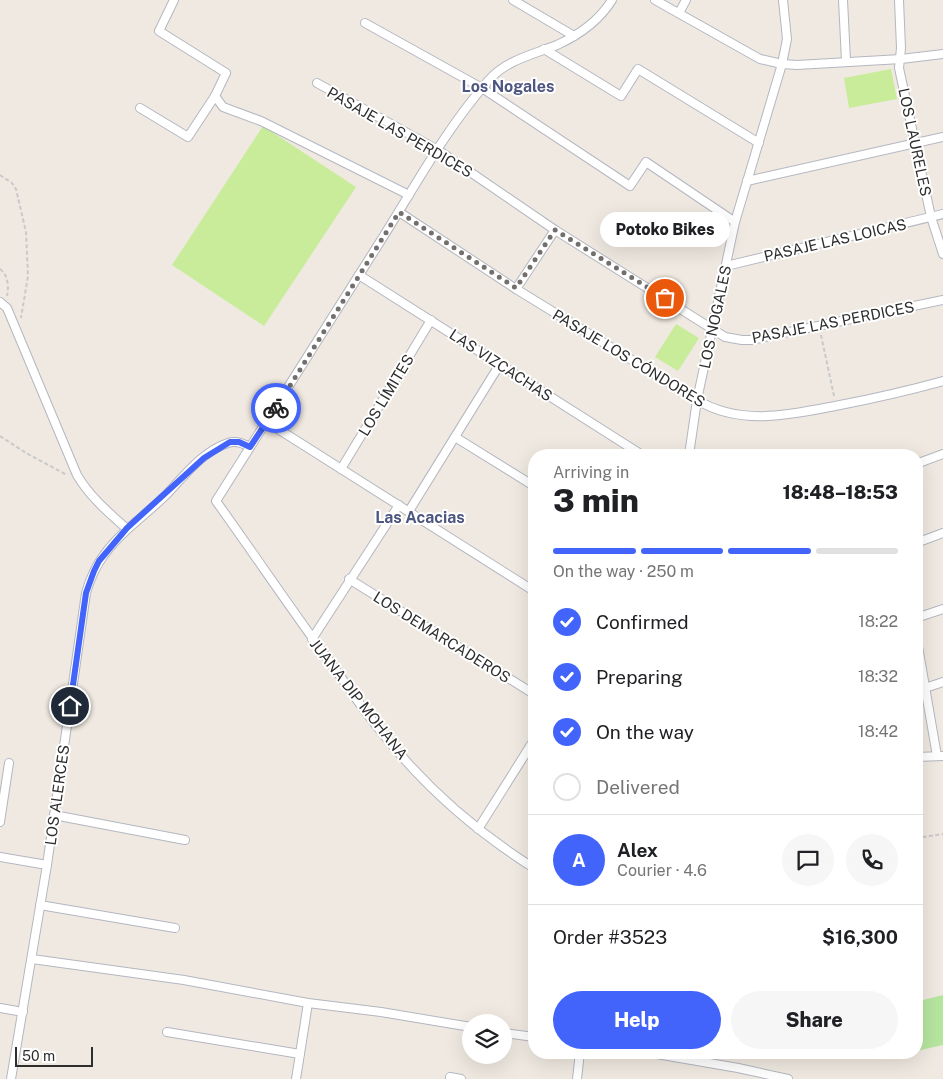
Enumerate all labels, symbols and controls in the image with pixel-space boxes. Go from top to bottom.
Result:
district label: Los Nogales [462,77,554,96]
street label: PASAJE LAS PERDICES [324,83,476,181]
street label: LOS LAURELES [895,86,935,198]
callout: Potoko Bikes [600,213,730,248]
street label: PASAJE LAS LOICAS [762,215,908,265]
text: Potoko Bikes [615,220,715,239]
street label: LOS NOGALES [696,264,734,370]
pin [644,277,686,319]
icon: bag [651,284,679,312]
street label: PASAJE LAS PERDICES [750,298,916,346]
street label: PASAJE LOS CÓNDORES [550,305,709,410]
street label: LAS VIZCACHAS [446,325,556,405]
street label: LOS LÍMITES [355,351,417,439]
courier [251,383,301,433]
icon: bike [262,394,290,422]
text: Arriving in [553,463,629,482]
text: 18:48–18:53 [782,481,898,503]
text: 3 min [553,482,639,519]
district label: Las Acacias [375,508,465,527]
text: On the way · 250 m [553,562,694,581]
street label: LOS DEMARCADEROS [370,588,514,686]
icon: check [553,608,581,636]
text: Confirmed [596,611,689,633]
text: 18:22 [858,612,898,631]
street label: JUANA DIP MOHANA [307,635,412,763]
icon: check [553,663,581,691]
text: Preparing [596,666,683,688]
text: 18:32 [858,667,898,686]
pin [49,685,91,727]
icon: home [56,692,84,720]
icon: check [553,718,581,746]
text: On the way [596,721,694,743]
text: 18:42 [858,722,898,741]
street label: LOS ALERCES [42,744,72,846]
text: Delivered [596,776,680,798]
button: chat [782,834,834,886]
button: phone [846,834,898,886]
text: Alex [617,839,658,861]
text: A [572,849,586,871]
text: Courier · 4.6 [617,861,707,880]
text: Order #3523 [553,926,667,948]
text: $16,300 [822,926,898,948]
button: Help [553,991,721,1049]
button: Share [731,991,898,1049]
map controls [462,1014,512,1064]
button: layers [462,1014,512,1064]
scale bar [15,1044,92,1067]
text: 50 m [22,1048,55,1064]

